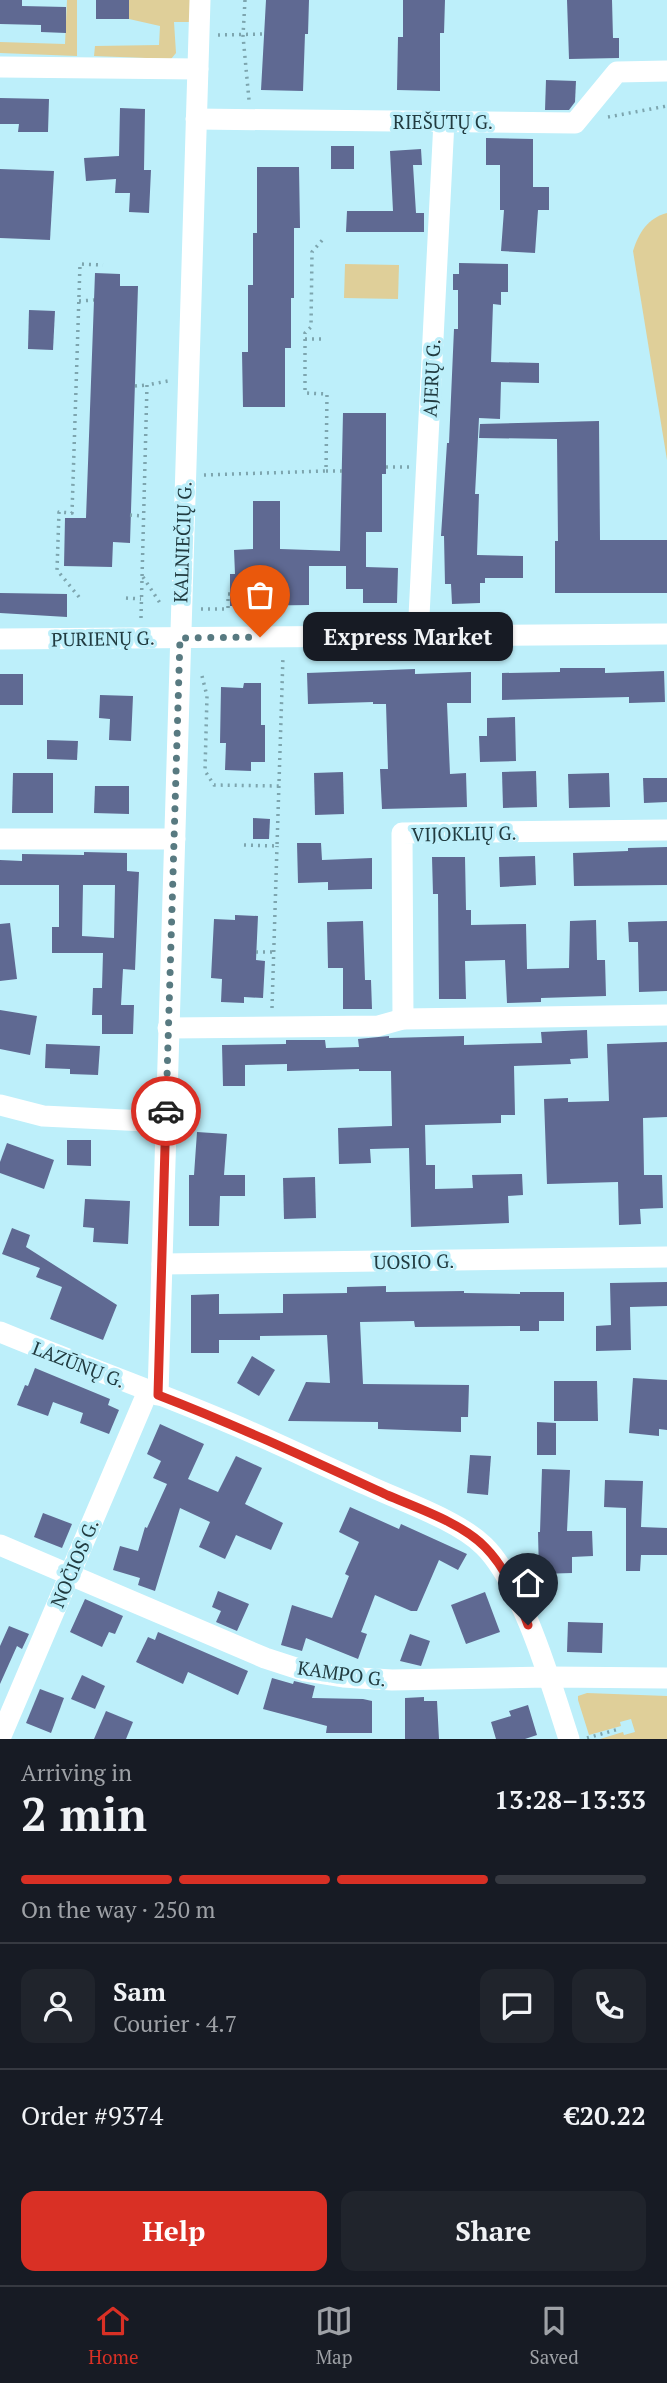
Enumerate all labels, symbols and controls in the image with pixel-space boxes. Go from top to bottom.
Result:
street label: RIEŠUTŲ G. [393,109,493,135]
street label: AJERŲ G. [416,338,447,418]
street label: KALNIEČIŲ G. [167,481,198,603]
pin [230,565,290,637]
icon: bag [241,576,279,614]
callout: Express Market [302,612,512,662]
text: Express Market [324,621,492,652]
street label: PURIENŲ G. [51,625,155,652]
street label: VIJOKLIŲ G. [411,820,517,847]
courier [131,1076,201,1146]
icon: car [147,1092,185,1130]
street label: UOSIO G. [373,1248,455,1274]
street label: LAZŪNŲ G. [29,1335,129,1394]
street label: NOČIOS G. [44,1515,104,1611]
pin [498,1553,558,1625]
icon: home [509,1564,547,1602]
street label: KAMPO G. [296,1654,388,1692]
text: Arriving in [21,1757,132,1788]
text: 13:28–13:33 [494,1782,646,1816]
text: 2 min [21,1783,147,1844]
text: On the way · 250 m [21,1894,215,1925]
button: person [21,1969,95,2043]
button: chat [480,1969,554,2043]
button: phone [572,1969,646,2043]
text: Sam [113,1974,166,2008]
text: Courier · 4.7 [113,2008,237,2039]
text: Order #9374 [21,2098,163,2132]
text: €20.22 [565,2098,646,2132]
button: Help [21,2191,327,2271]
button: Share [341,2191,646,2271]
tab: Home [88,2302,139,2369]
tab: Map [315,2302,353,2369]
tab: Saved [530,2302,579,2369]

